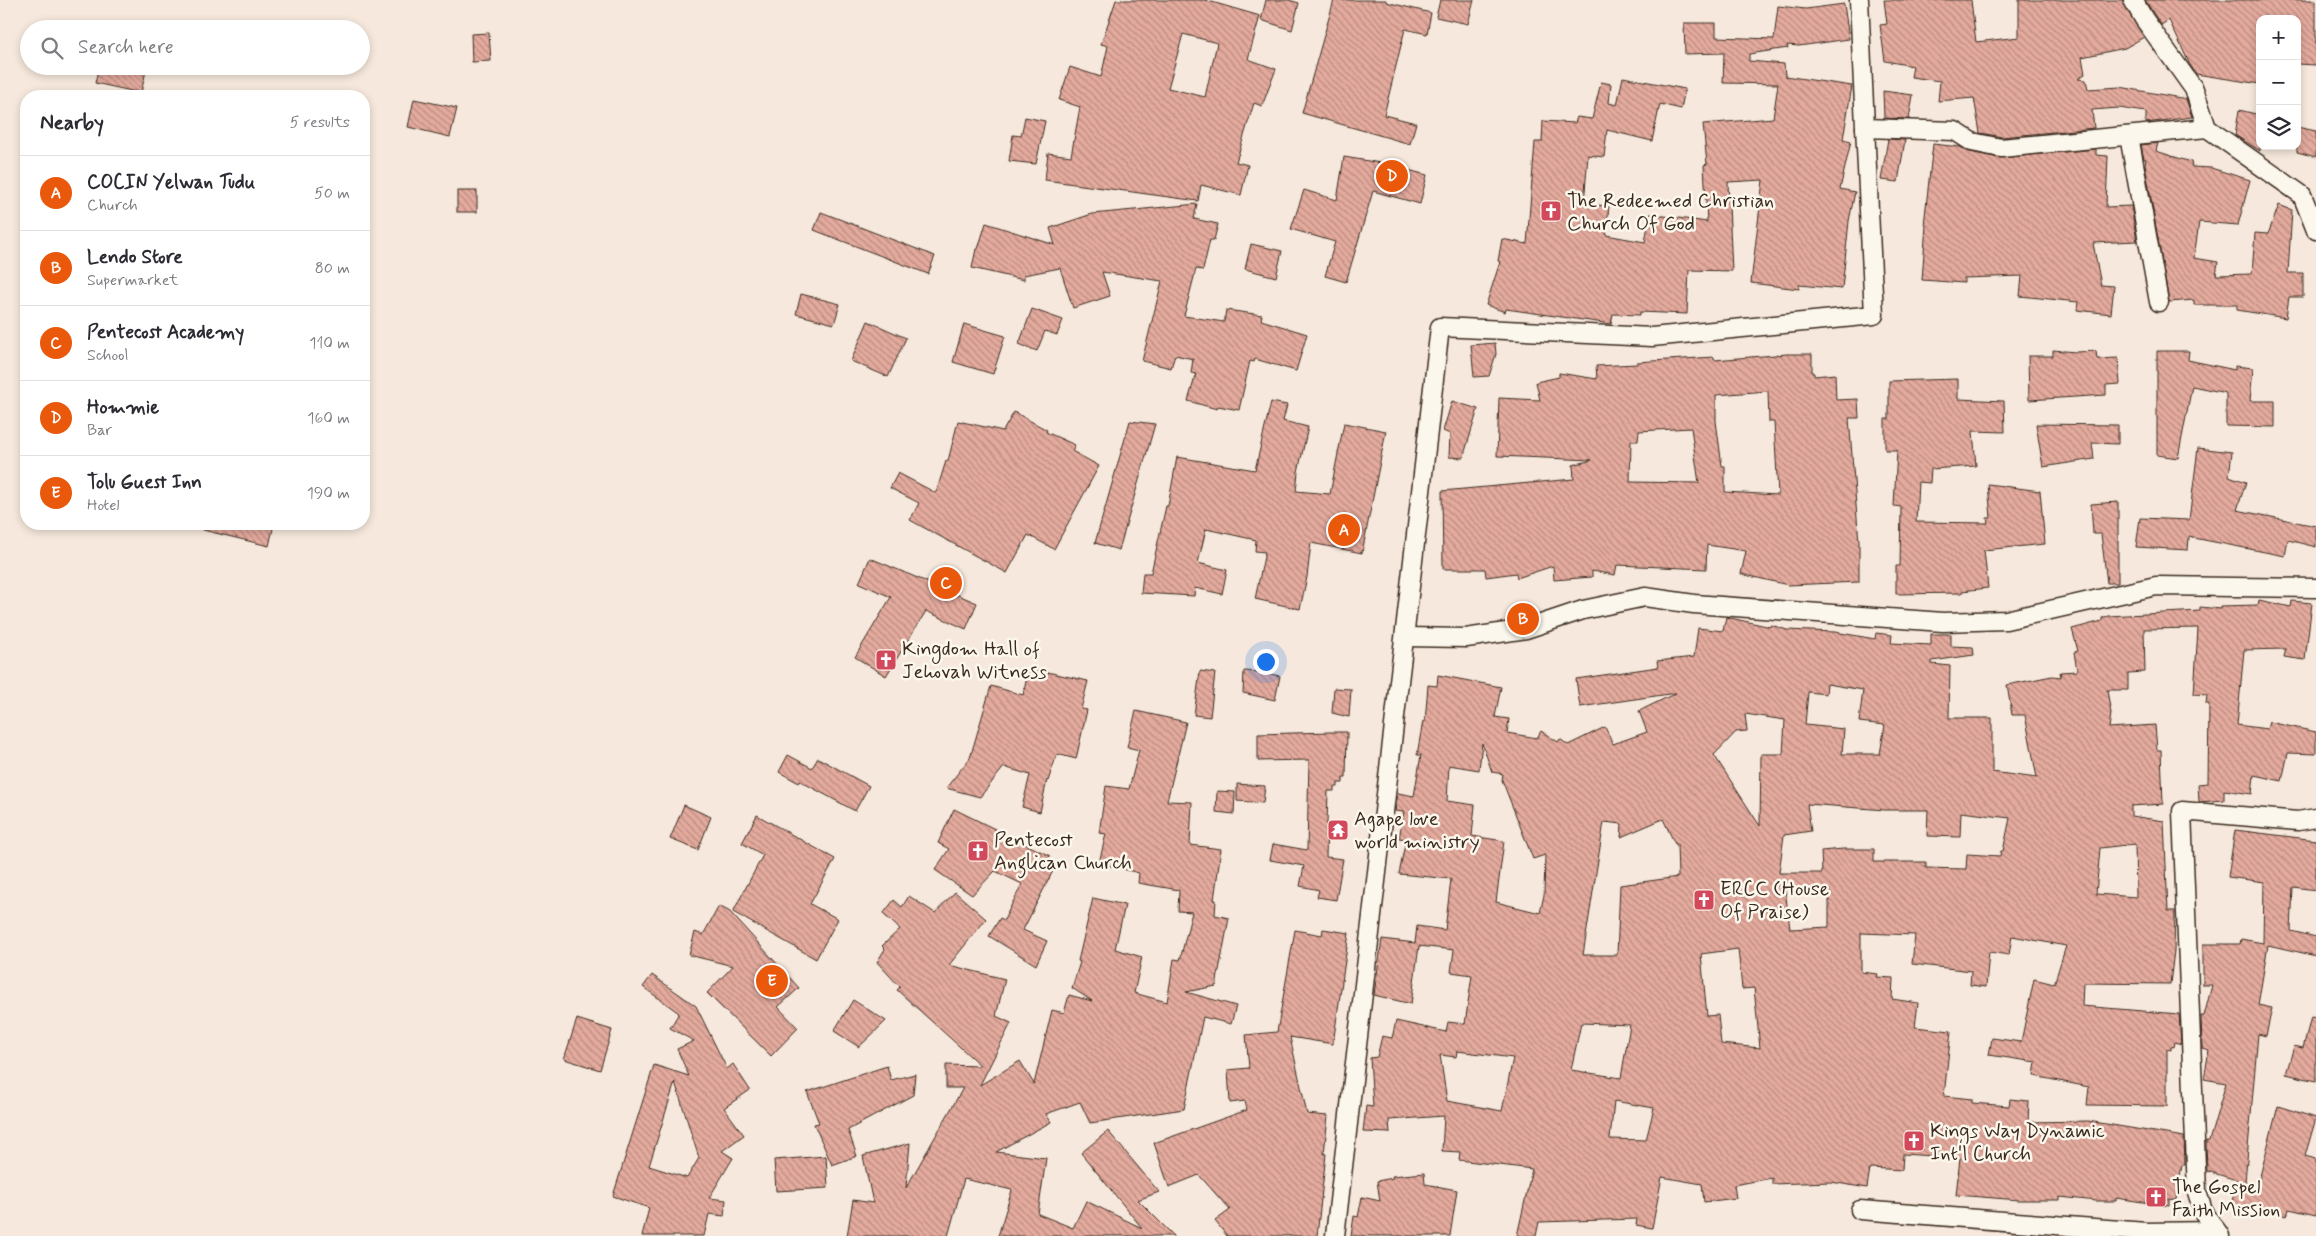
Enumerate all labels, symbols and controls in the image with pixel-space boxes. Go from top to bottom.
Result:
map controls [2256,15,2301,150]
button: + [2256,15,2301,60]
search box [20,20,370,75]
icon: search [38,34,66,62]
text: Search here [78,35,174,60]
button: − [2256,60,2301,105]
button: layers [2256,105,2301,150]
text: Nearby [40,109,104,137]
text: 5 results [290,112,350,133]
pin: D [1376,157,1408,195]
text: COCIN Yelwan Tudu [87,170,255,195]
text: A [51,183,61,204]
text: 50 m [314,183,350,204]
place label: The Redeemed Christian Church Of God [1567,188,1774,238]
text: Church [87,195,138,216]
church icon: The Redeemed Christian Church Of God [1539,199,1563,223]
text: Lendo Store [87,245,183,270]
text: B [51,258,61,279]
text: 80 m [315,258,350,279]
text: Supermarket [87,270,178,291]
text: Pentecost Academy [87,320,244,345]
text: C [50,333,62,354]
text: 110 m [309,333,350,354]
text: School [87,345,128,366]
text: Hommie [87,395,159,420]
text: D [50,408,62,429]
text: 160 m [307,408,350,429]
text: Bar [87,420,112,441]
text: Tolu Guest Inn [87,470,202,495]
text: E [51,483,61,504]
text: 190 m [307,483,350,504]
text: Hotel [87,495,120,516]
pin: A [1328,511,1360,549]
pin: C [930,564,962,602]
pin: B [1507,600,1539,638]
place label: Kingdom Hall of Jehovah Witness [902,636,1047,686]
church icon: Kingdom Hall of Jehovah Witness [874,648,898,672]
your location [1253,649,1279,675]
place label: Agape love world ministry [1354,806,1480,856]
temple icon: Agape love world ministry [1326,818,1350,842]
place label: Pentecost Anglican Church [994,827,1132,879]
church icon: Pentecost Anglican Church [966,839,990,863]
place label: ERCC (House Of Praise) [1720,876,1829,926]
church icon: ERCC (House Of Praise) [1692,888,1716,912]
pin: E [756,962,788,1000]
place label: Kings Way Dynamic Int'l Church [1930,1118,2105,1168]
church icon: Kings Way Dynamic Int'l Church [1902,1129,1926,1153]
place label: The Gospel Faith Mission [2172,1174,2280,1224]
church icon: The Gospel Faith Mission [2144,1185,2168,1209]

